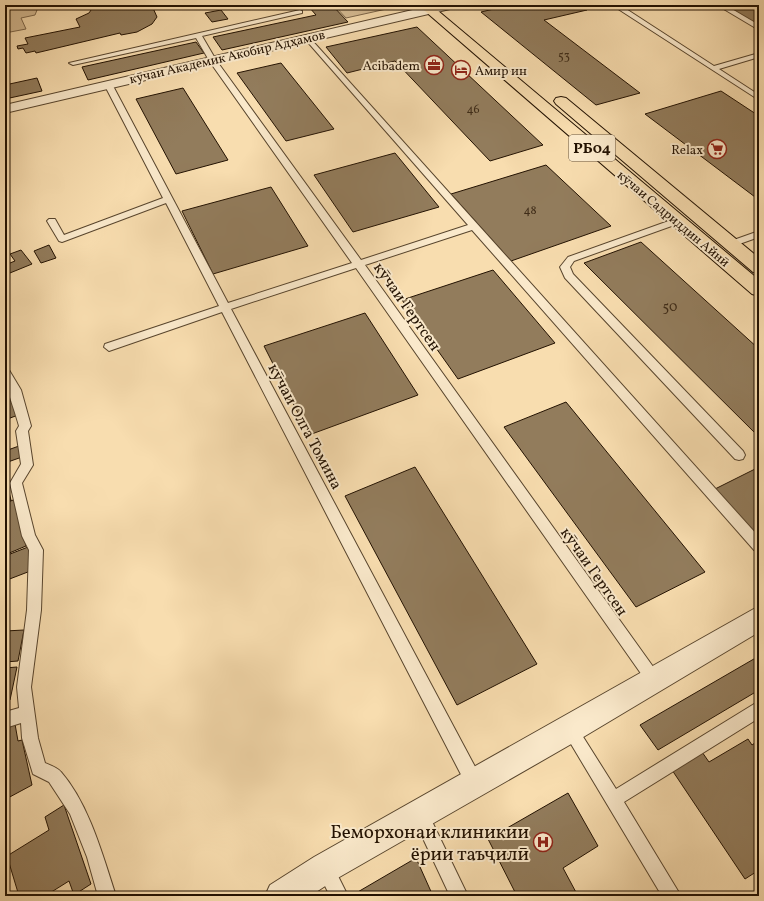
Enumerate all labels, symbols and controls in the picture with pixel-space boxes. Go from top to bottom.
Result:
street label: кӯчаи Академик Акобир Адҳамов [128,27,327,89]
house number: 53 [558,49,570,65]
office icon: Acibadem [423,54,445,76]
place label: Acibadem [363,58,420,76]
hotel icon: Амир ин [450,59,472,81]
place label: Амир ин [475,63,527,81]
house number: 46 [466,102,480,118]
road number: РБ04 [569,135,615,161]
supermarket icon: Relax [706,138,728,160]
place label: Relax [671,142,703,160]
street label: кӯчаи Садриддин Айнӣ [613,167,733,272]
house number: 48 [523,203,537,219]
street label: кӯчаи Гертсен [368,258,445,356]
house number: 50 [663,298,677,317]
street label: кӯчаи Олга Томина [262,360,347,494]
street label: кӯчаи Гертсен [555,523,632,621]
place label: Беморхонаи клиникии ёрии таъҷилӣ [330,820,529,868]
hospital icon: Беморхонаи клиникии ёрии таъҷилӣ [532,831,554,853]

